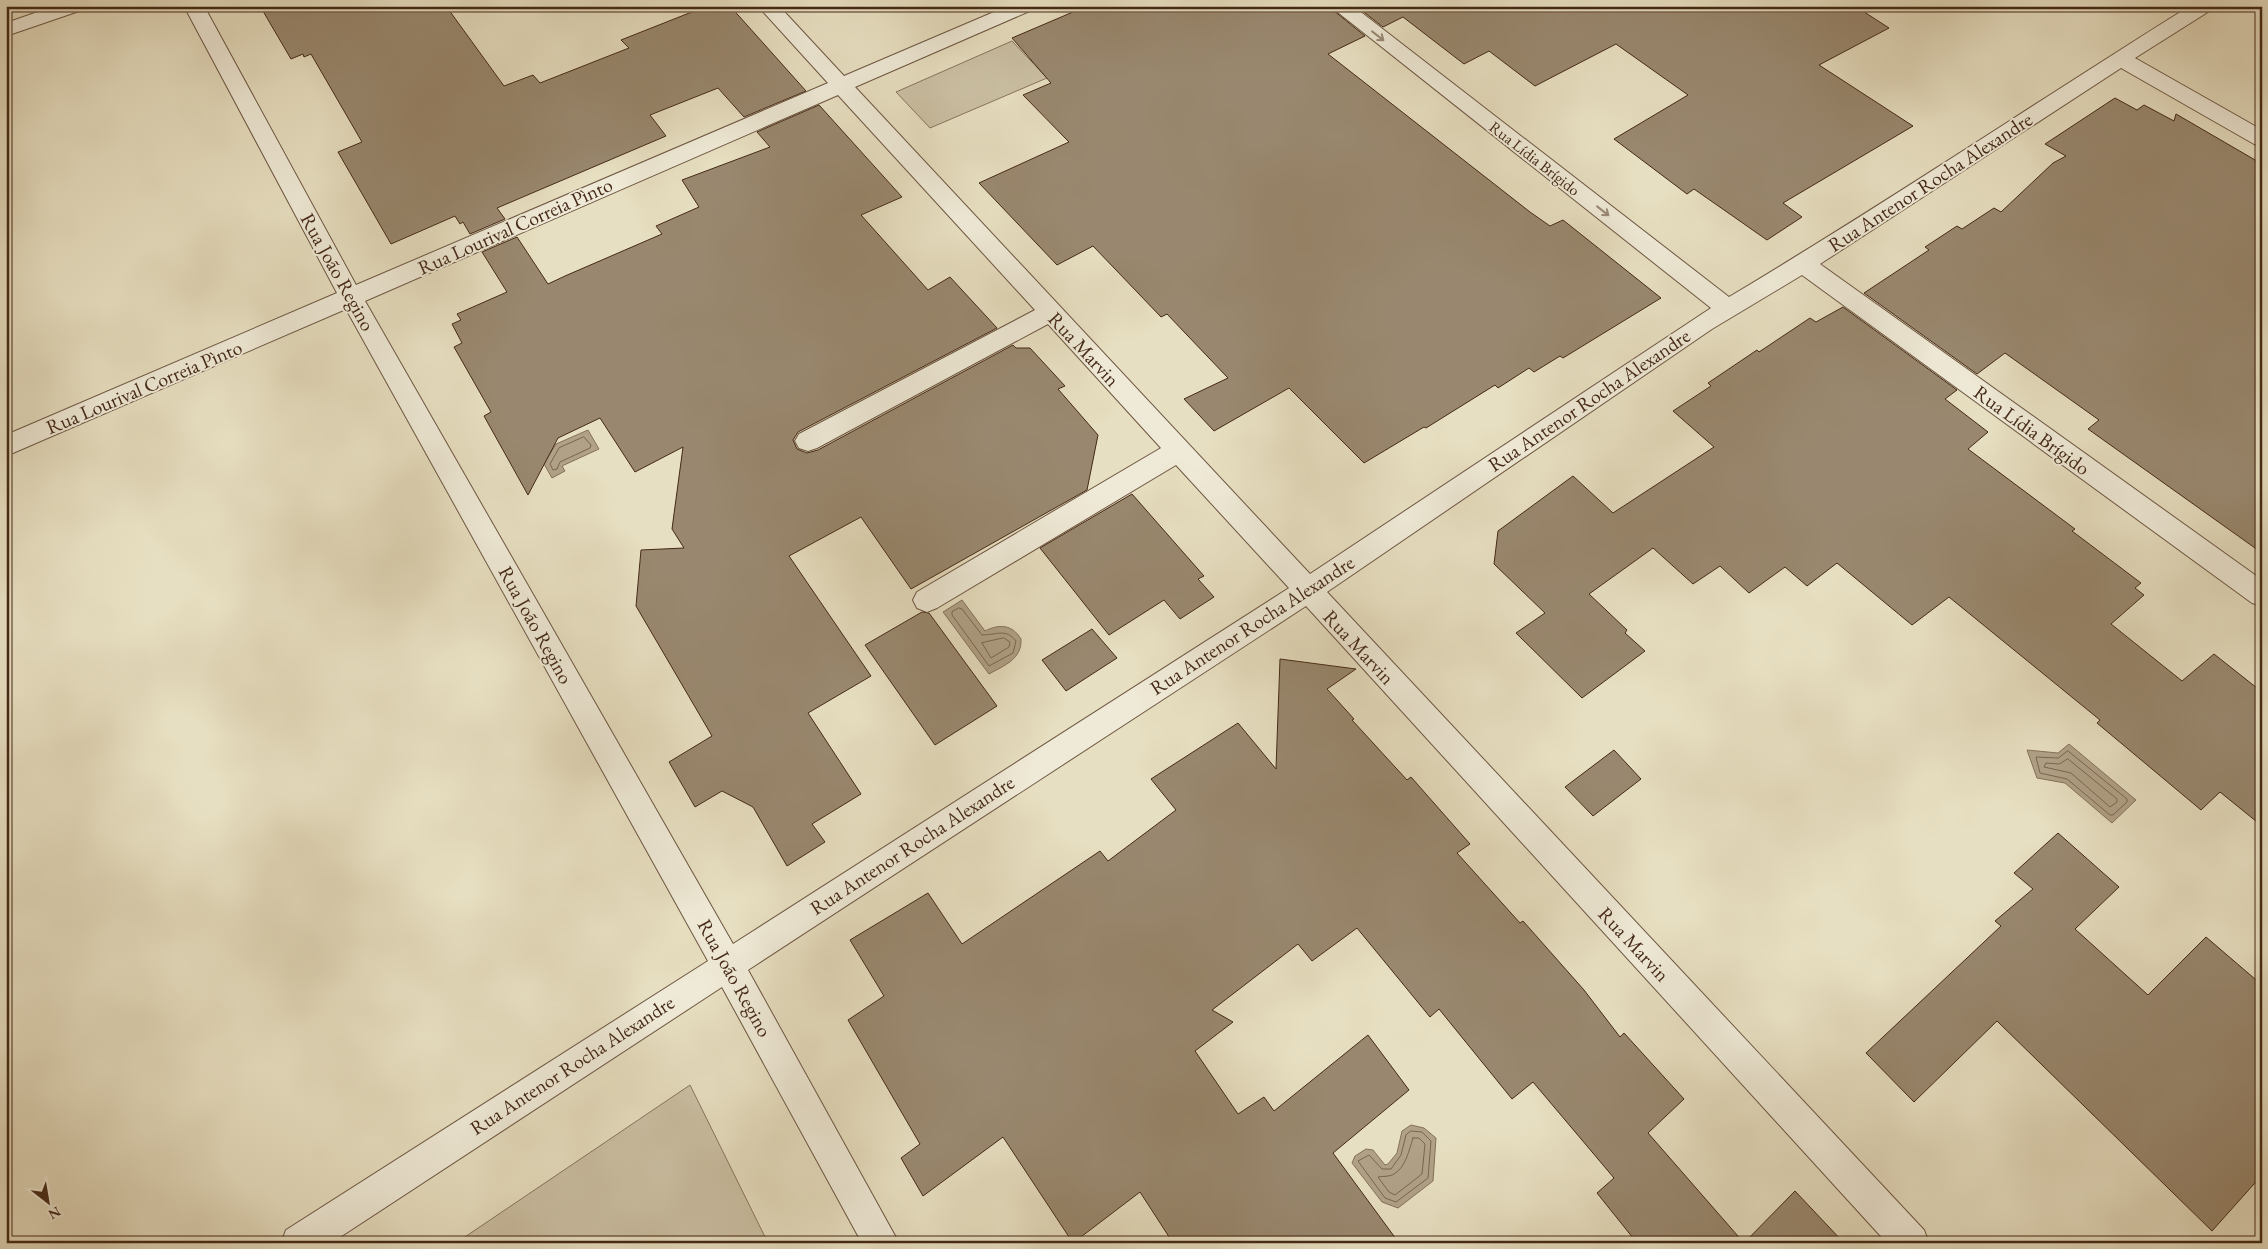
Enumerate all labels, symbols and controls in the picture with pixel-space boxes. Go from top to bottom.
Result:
one-way arrow [1371,31,1384,42]
street label: Rua Antenor Rocha Alexandre [1823,106,2037,258]
street label: Rua Lídia Brígido [1485,116,1584,201]
street label: Rua Lourival Correia Pìnto [414,171,617,281]
one-way arrow [1596,206,1610,216]
street label: Rua João Regino [295,208,381,336]
street label: Rua Marvin [1043,306,1126,392]
street label: Rua Antenor Rocha Alexandre [1483,322,1695,477]
street label: Rua Lourival Correia Pìnto [42,334,246,440]
street label: Rua Lídia Brígido [1969,379,2095,481]
street label: Rua Antenor Rocha Alexandre [1145,549,1359,701]
street label: Rua João Regino [493,561,579,689]
street label: Rua Marvin [1318,604,1401,690]
street label: Rua Antenor Rocha Alexandre [805,769,1019,921]
street label: Rua Marvin [1593,901,1676,987]
street label: Rua João Regino [692,914,778,1042]
street label: Rua Antenor Rocha Alexandre [465,989,679,1141]
north arrow [22,1176,72,1226]
text: N [45,1203,64,1224]

